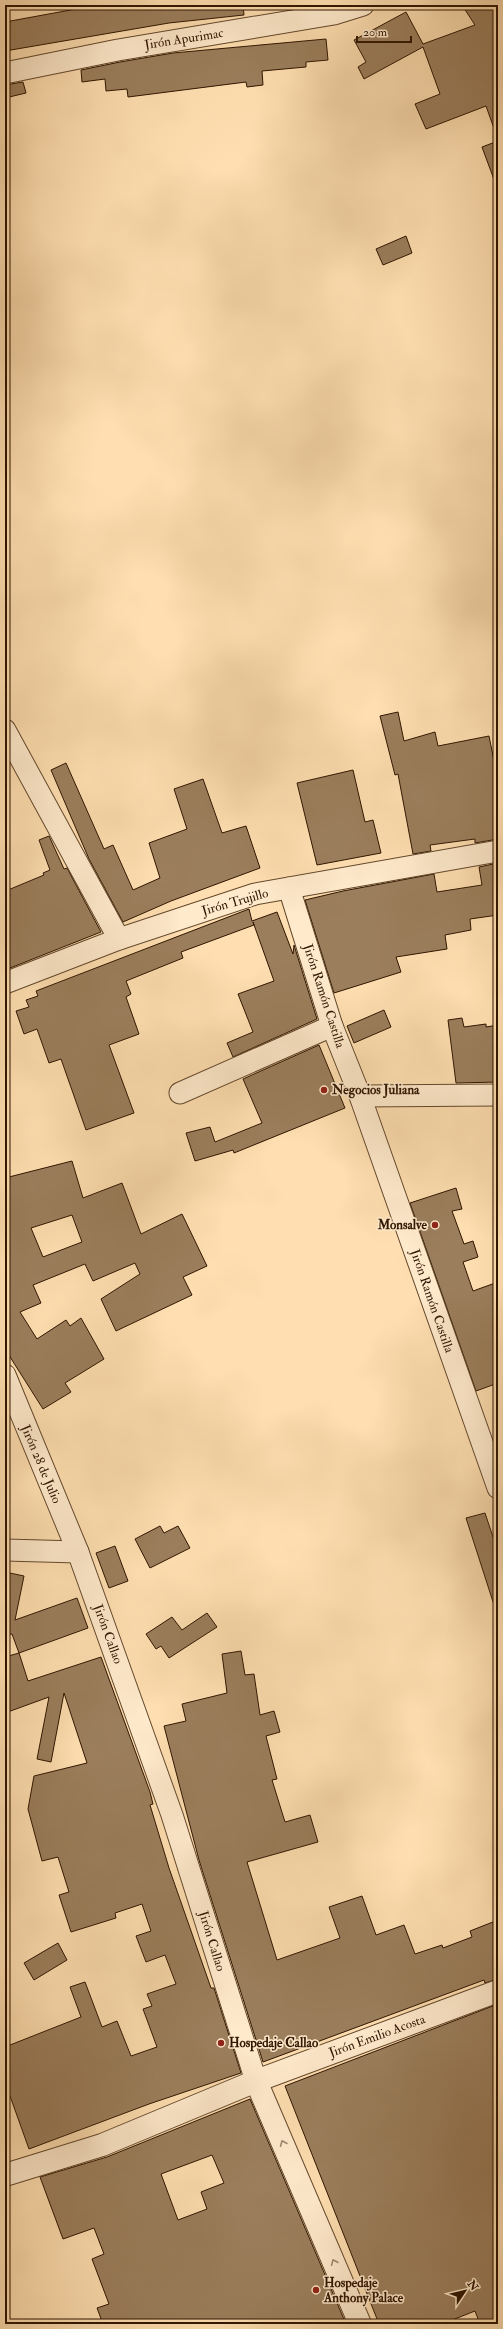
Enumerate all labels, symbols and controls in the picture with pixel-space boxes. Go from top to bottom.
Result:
scale bar [357,18,411,44]
street label: Jirón Apurimac [142,25,225,54]
text: 20 m [363,25,388,40]
street label: Jirón Trujillo [199,885,270,919]
street label: Jirón Ramón Castilla [299,941,349,1051]
place label: Negocios Juliana [331,1082,420,1099]
marker: Negocios Juliana [319,1085,329,1095]
place label: Monsalve [377,1217,428,1233]
marker: Monsalve [430,1220,440,1230]
street label: Jirón Ramón Castilla [406,1246,457,1356]
street label: Jirón 28 de Julio [17,1421,65,1506]
street label: Jirón Callao [90,1601,126,1666]
street label: Jirón Callao [195,1908,229,1973]
street label: Jirón Emilio Acosta [326,2011,428,2061]
place label: Hospedaje Callao [229,2035,319,2052]
marker: Hospedaje Callao [216,2038,226,2048]
one-way arrow [279,2140,287,2147]
one-way arrow [331,2259,339,2267]
north arrow [445,2271,485,2311]
place label: Hospedaje Anthony Palace [323,2275,404,2307]
text: N [464,2277,482,2294]
marker: Hospedaje Anthony Palace [311,2285,321,2295]

